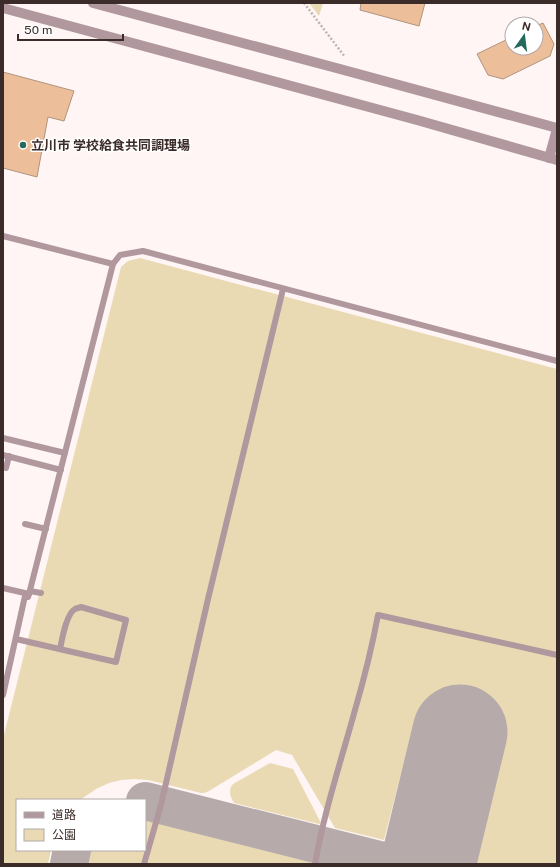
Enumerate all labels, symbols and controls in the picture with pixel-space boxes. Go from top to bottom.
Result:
scale bar [18,16,123,42]
north arrow [504,16,544,56]
text: N [521,19,532,33]
text: 50 m [24,23,52,37]
place label: 立川市 学校給食共同調理場 [31,138,190,153]
marker: 立川市 学校給食共同調理場 [18,140,28,150]
legend [16,799,146,851]
text: 道路 [52,808,76,822]
text: 公園 [52,828,76,842]

